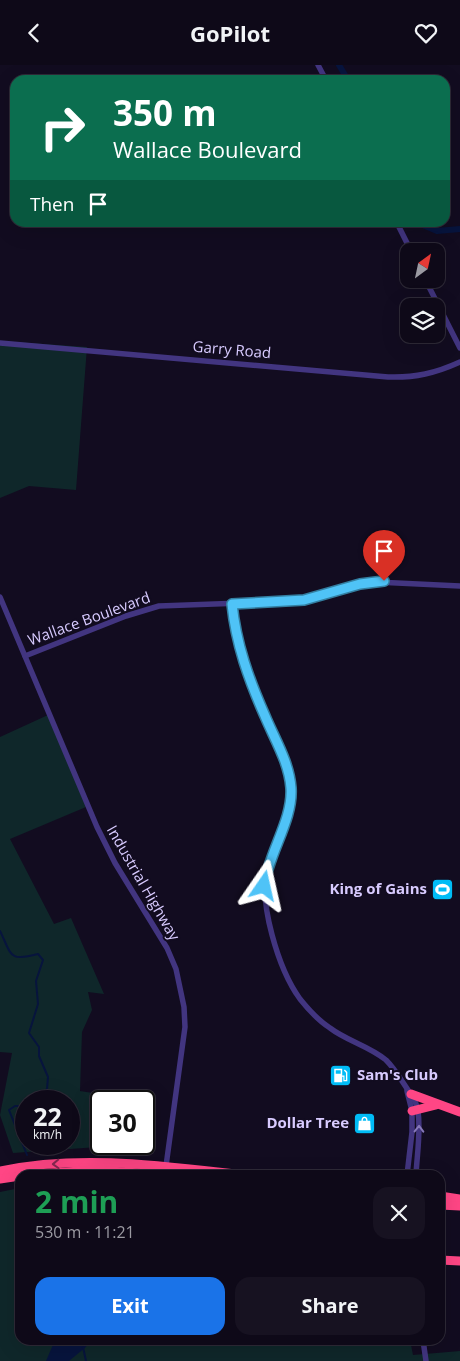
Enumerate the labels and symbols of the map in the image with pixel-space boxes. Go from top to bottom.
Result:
north arrow [400,243,445,287]
street label: Garry Road [192,336,272,362]
pin [363,530,405,581]
street label: Wallace Boulevard [25,587,153,649]
street label: Industrial Highway [103,821,185,944]
position arrow [237,859,289,911]
sports icon: King of Gains [431,877,455,901]
place label: King of Gains [329,878,427,898]
fuel station icon: Sam's Club [329,1063,353,1087]
place label: Sam's Club [357,1064,438,1084]
speed limit sign: 30 [90,1090,155,1155]
shop icon: Dollar Tree [353,1111,377,1135]
place label: Dollar Tree [266,1112,349,1132]
one-way arrow [414,1125,424,1132]
one-way arrow [52,1158,60,1169]

